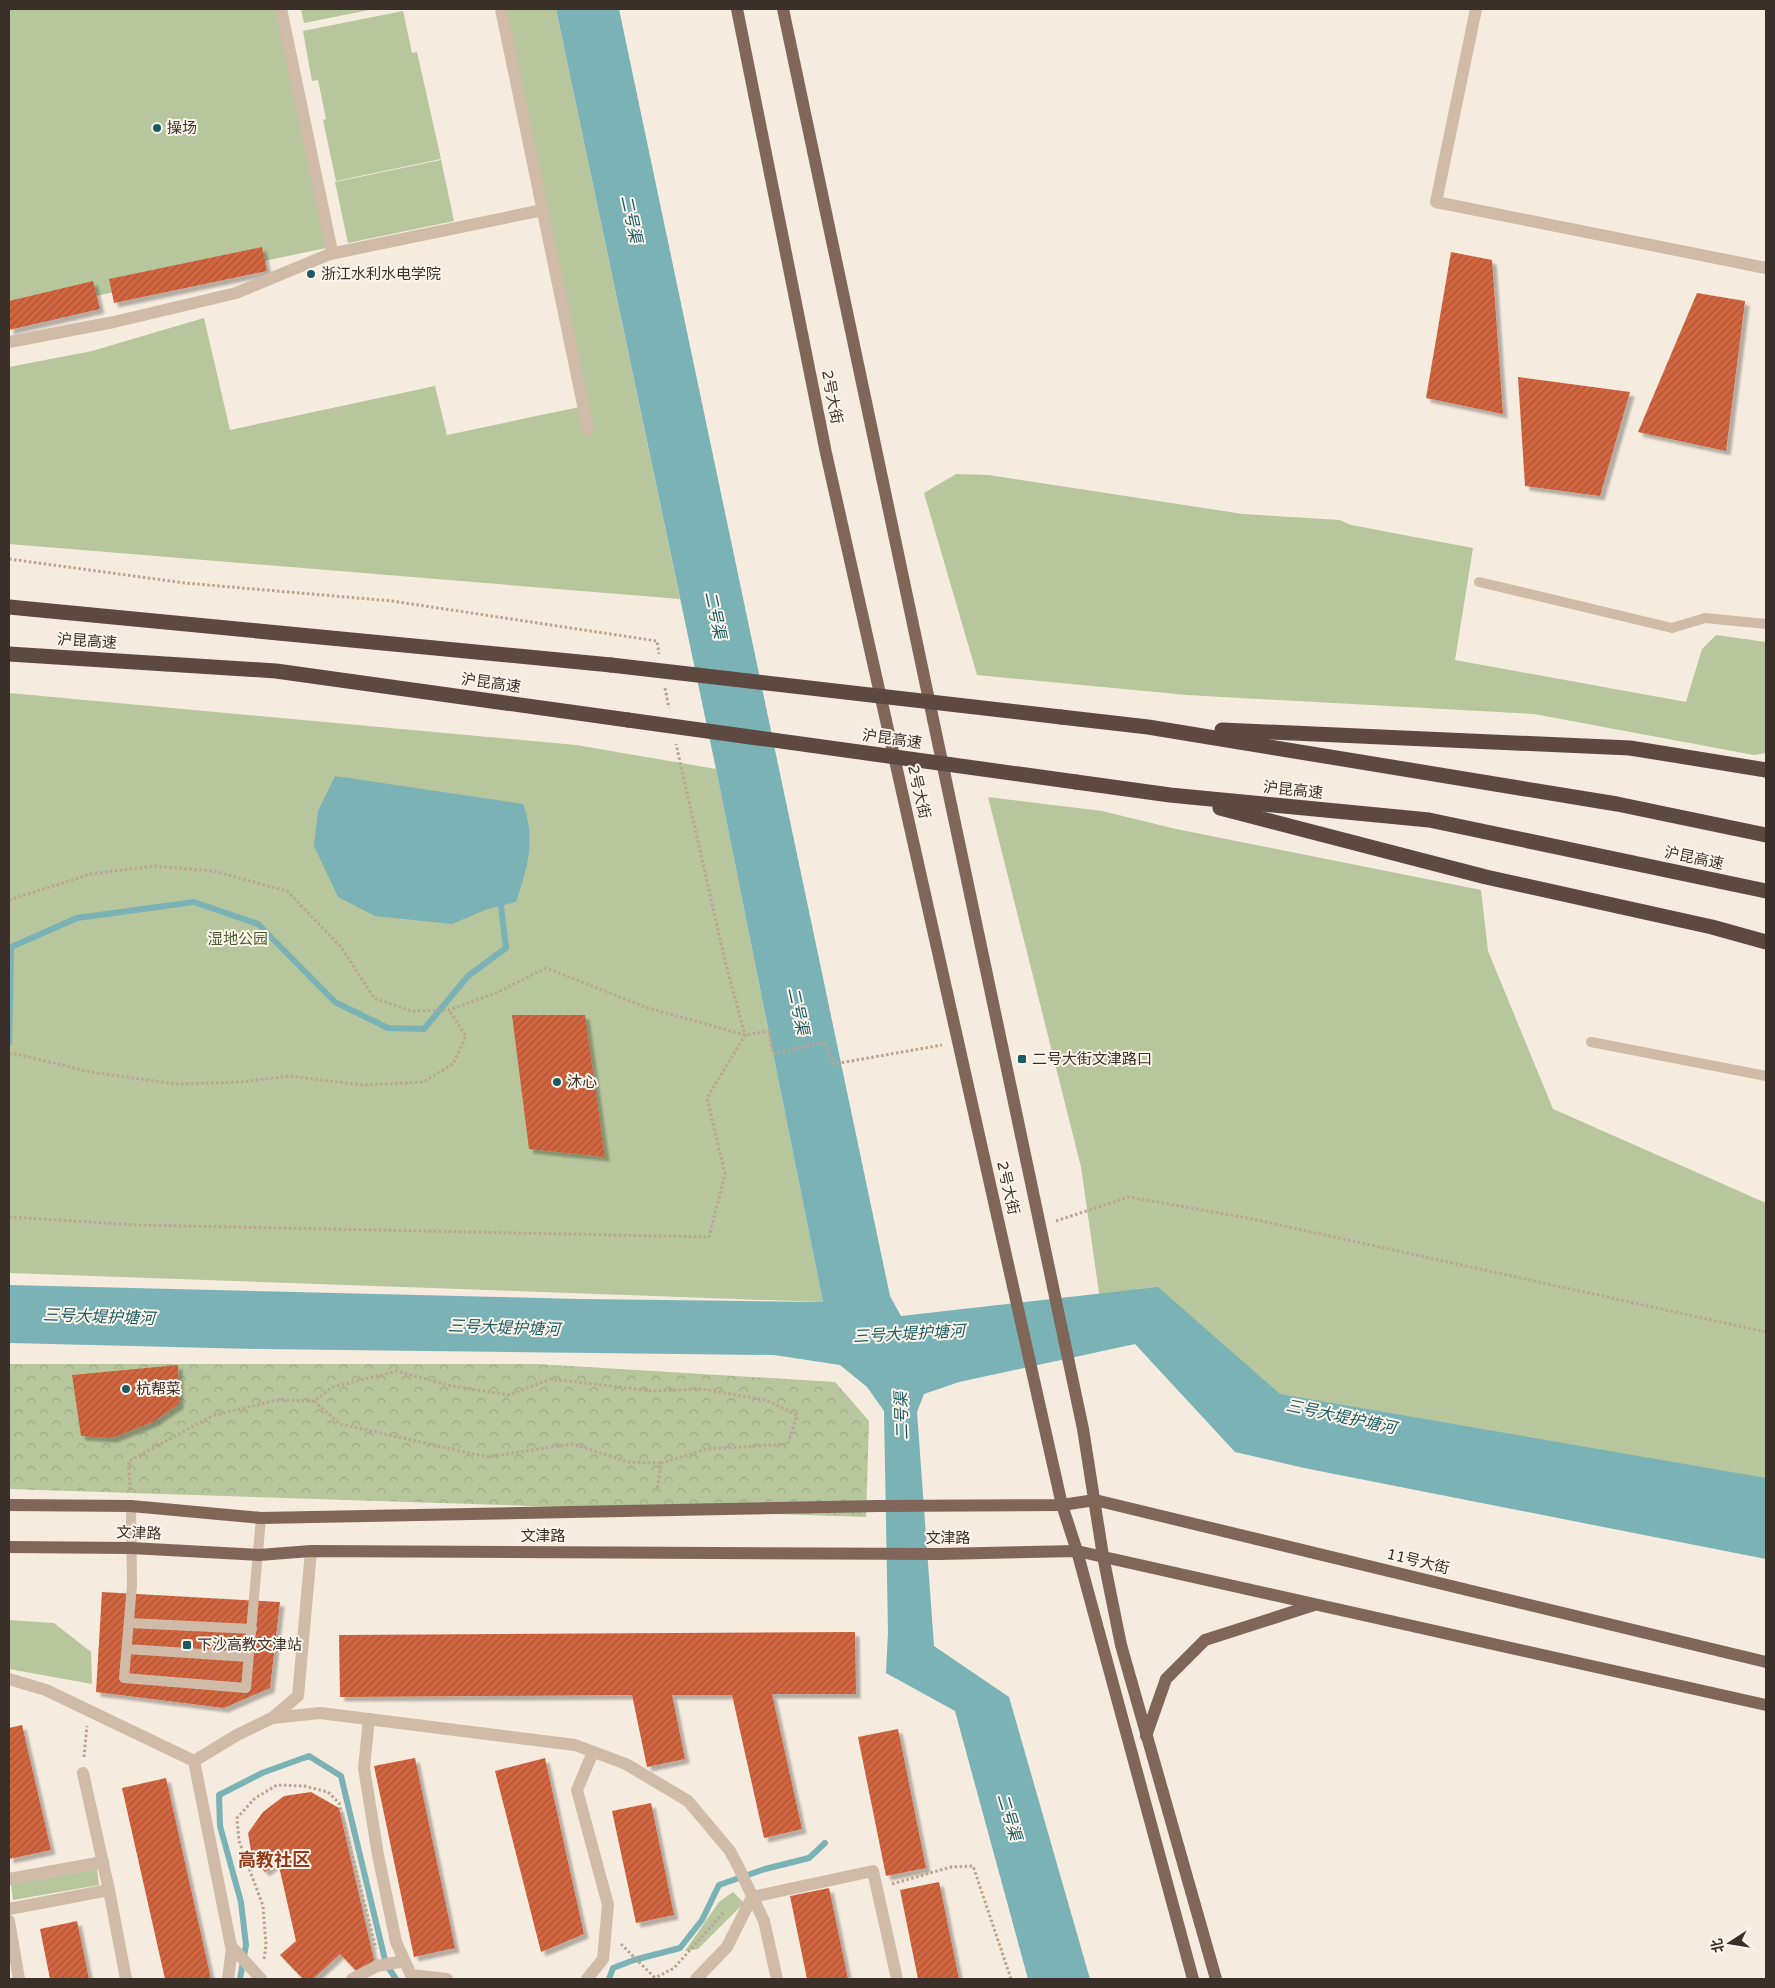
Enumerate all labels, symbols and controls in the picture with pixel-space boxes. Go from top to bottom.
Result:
place label: 操场 [167,119,197,137]
marker: 操场 [151,122,163,134]
water label: 二号渠 [616,193,646,247]
place label: 浙江水利水电学院 [321,265,441,283]
marker: 浙江水利水电学院 [305,268,317,280]
street label: 2号大街 [818,369,846,425]
water label: 二号渠 [700,589,730,643]
street label: 沪昆高速 [56,630,118,652]
street label: 沪昆高速 [460,670,522,696]
street label: 沪昆高速 [861,726,923,752]
street label: 2号大街 [904,763,934,821]
street label: 沪昆高速 [1262,778,1324,802]
street label: 沪昆高速 [1663,843,1725,873]
park label: 湿地公园 [208,930,268,948]
water label: 二号渠 [783,985,813,1039]
place label: 二号大街文津路口 [1032,1050,1152,1068]
marker: 二号大街文津路口 [1016,1053,1028,1065]
place label: 沐心 [567,1073,597,1091]
marker: 沐心 [551,1076,563,1088]
street label: 2号大街 [993,1159,1023,1217]
water label: 三号大堤护塘河 [43,1305,158,1329]
water label: 三号大堤护塘河 [448,1316,563,1340]
water label: 三号大堤护塘河 [853,1321,968,1347]
place label: 杭帮菜 [136,1380,181,1398]
marker: 杭帮菜 [120,1383,132,1395]
water label: 二号渠 [891,1390,913,1440]
water label: 三号大堤护塘河 [1284,1396,1401,1439]
street label: 文津路 [116,1523,162,1543]
street label: 文津路 [520,1527,566,1545]
street label: 文津路 [925,1529,971,1547]
street label: 11号大街 [1385,1545,1451,1577]
place label: 下沙高教文津站 [197,1636,302,1654]
marker: 下沙高教文津站 [181,1639,193,1651]
water label: 二号渠 [992,1791,1026,1845]
district label: 高教社区 [238,1849,310,1871]
north arrow [1705,1918,1755,1968]
text: 北 [1708,1937,1728,1954]

